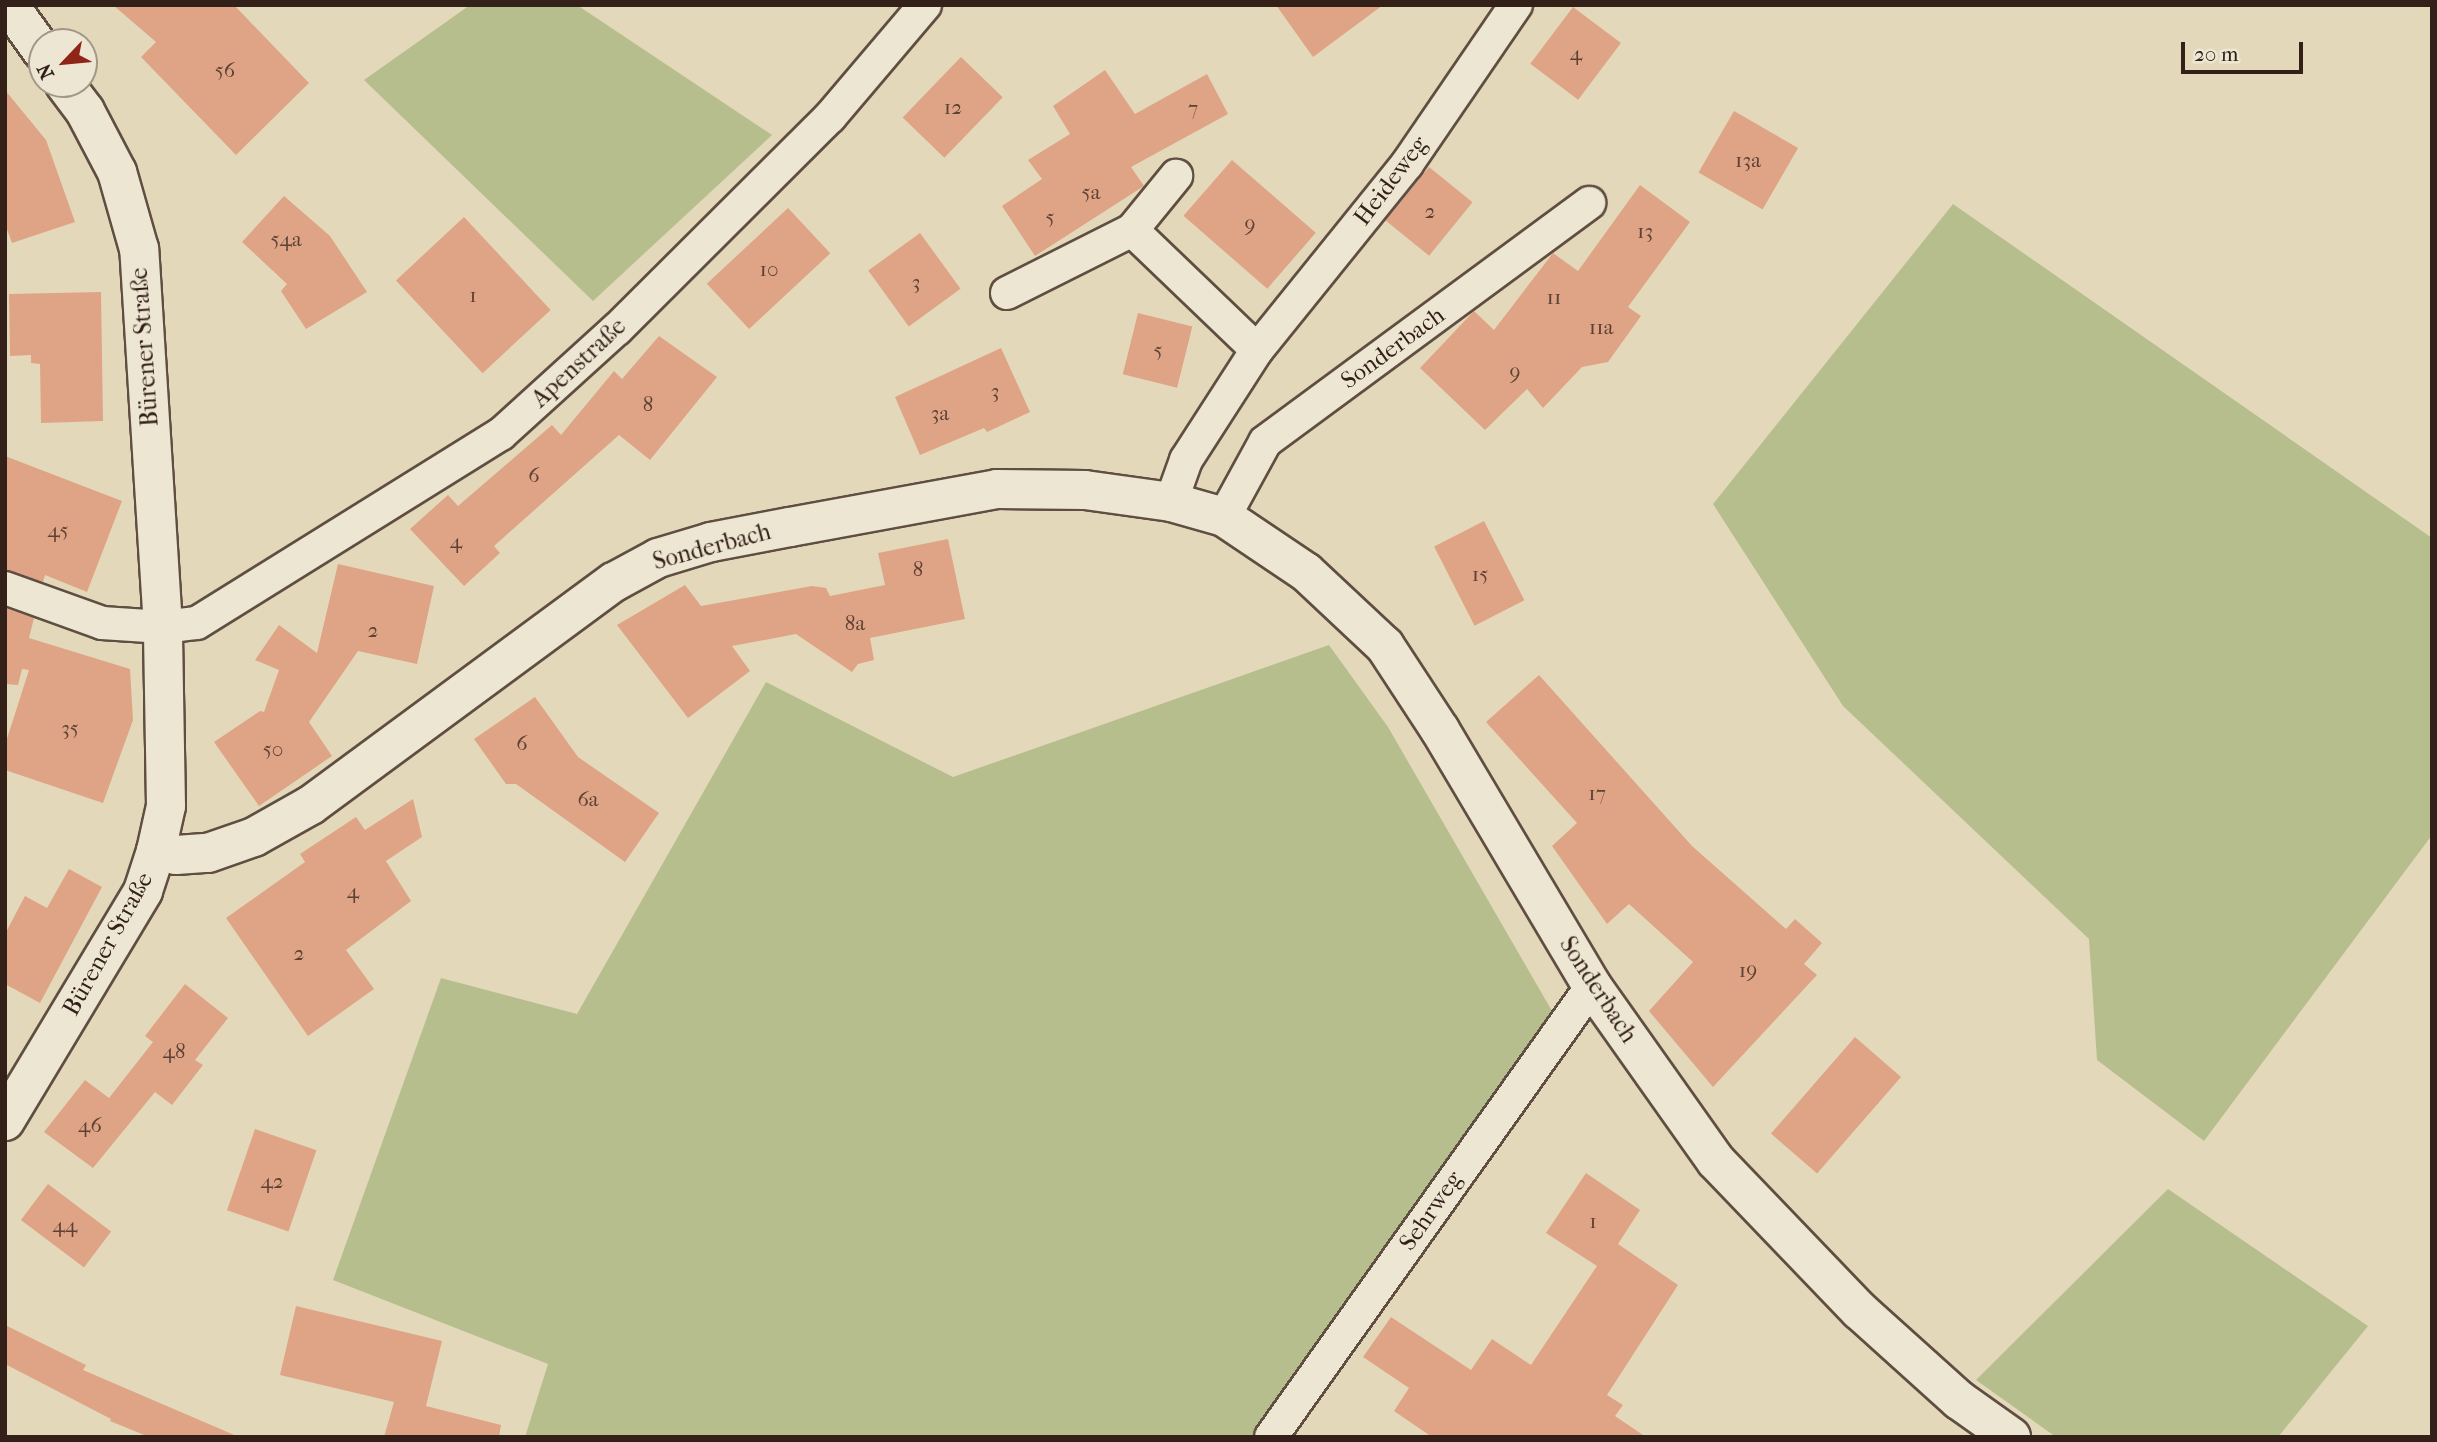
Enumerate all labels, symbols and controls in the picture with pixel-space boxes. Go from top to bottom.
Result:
north arrow [28,28,98,98]
scale bar [2185,28,2308,72]
house number: 4 [1570,40,1582,66]
text: 20 m [2194,42,2238,66]
house number: 56 [215,57,235,83]
text: N [33,60,59,83]
house number: 12 [944,94,962,120]
house number: 7 [1188,95,1198,121]
street label: Heideweg [1348,131,1434,231]
house number: 13a [1735,147,1761,173]
house number: 5a [1082,179,1100,205]
house number: 2 [1425,198,1435,224]
house number: 5 [1045,204,1055,230]
house number: 9 [1244,211,1256,237]
house number: 13 [1637,218,1653,244]
house number: 54a [270,226,302,252]
house number: 10 [760,256,778,282]
street label: Bürener Straße [125,266,165,428]
house number: 3 [912,269,920,295]
house number: 1 [469,282,477,308]
house number: 11 [1547,284,1561,310]
street label: Sonderbach [1336,301,1450,395]
street label: Apenstraße [526,312,632,414]
house number: 11a [1589,314,1613,340]
house number: 5 [1153,337,1163,363]
house number: 9 [1509,359,1521,385]
house number: 3 [991,378,999,404]
house number: 8 [643,391,653,417]
house number: 3a [931,400,949,426]
house number: 6 [528,462,540,488]
house number: 45 [48,517,68,543]
street label: Sonderbach [650,517,774,577]
house number: 4 [450,528,462,554]
house number: 8 [913,556,923,582]
house number: 15 [1472,561,1488,587]
house number: 8a [845,610,865,636]
house number: 2 [368,617,378,643]
house number: 35 [61,715,79,741]
house number: 6 [516,730,528,756]
house number: 50 [263,736,283,762]
house number: 17 [1588,780,1606,806]
house number: 6a [577,786,599,812]
street label: Bürener Straße [57,867,159,1021]
house number: 4 [347,878,359,904]
street label: Sonderbach [1553,931,1643,1049]
house number: 2 [294,940,304,966]
house number: 19 [1739,957,1757,983]
house number: 48 [163,1038,185,1064]
house number: 46 [78,1112,102,1138]
street label: Sehrweg [1393,1166,1469,1256]
house number: 42 [260,1168,284,1194]
house number: 1 [1589,1208,1597,1234]
house number: 44 [53,1212,77,1238]

